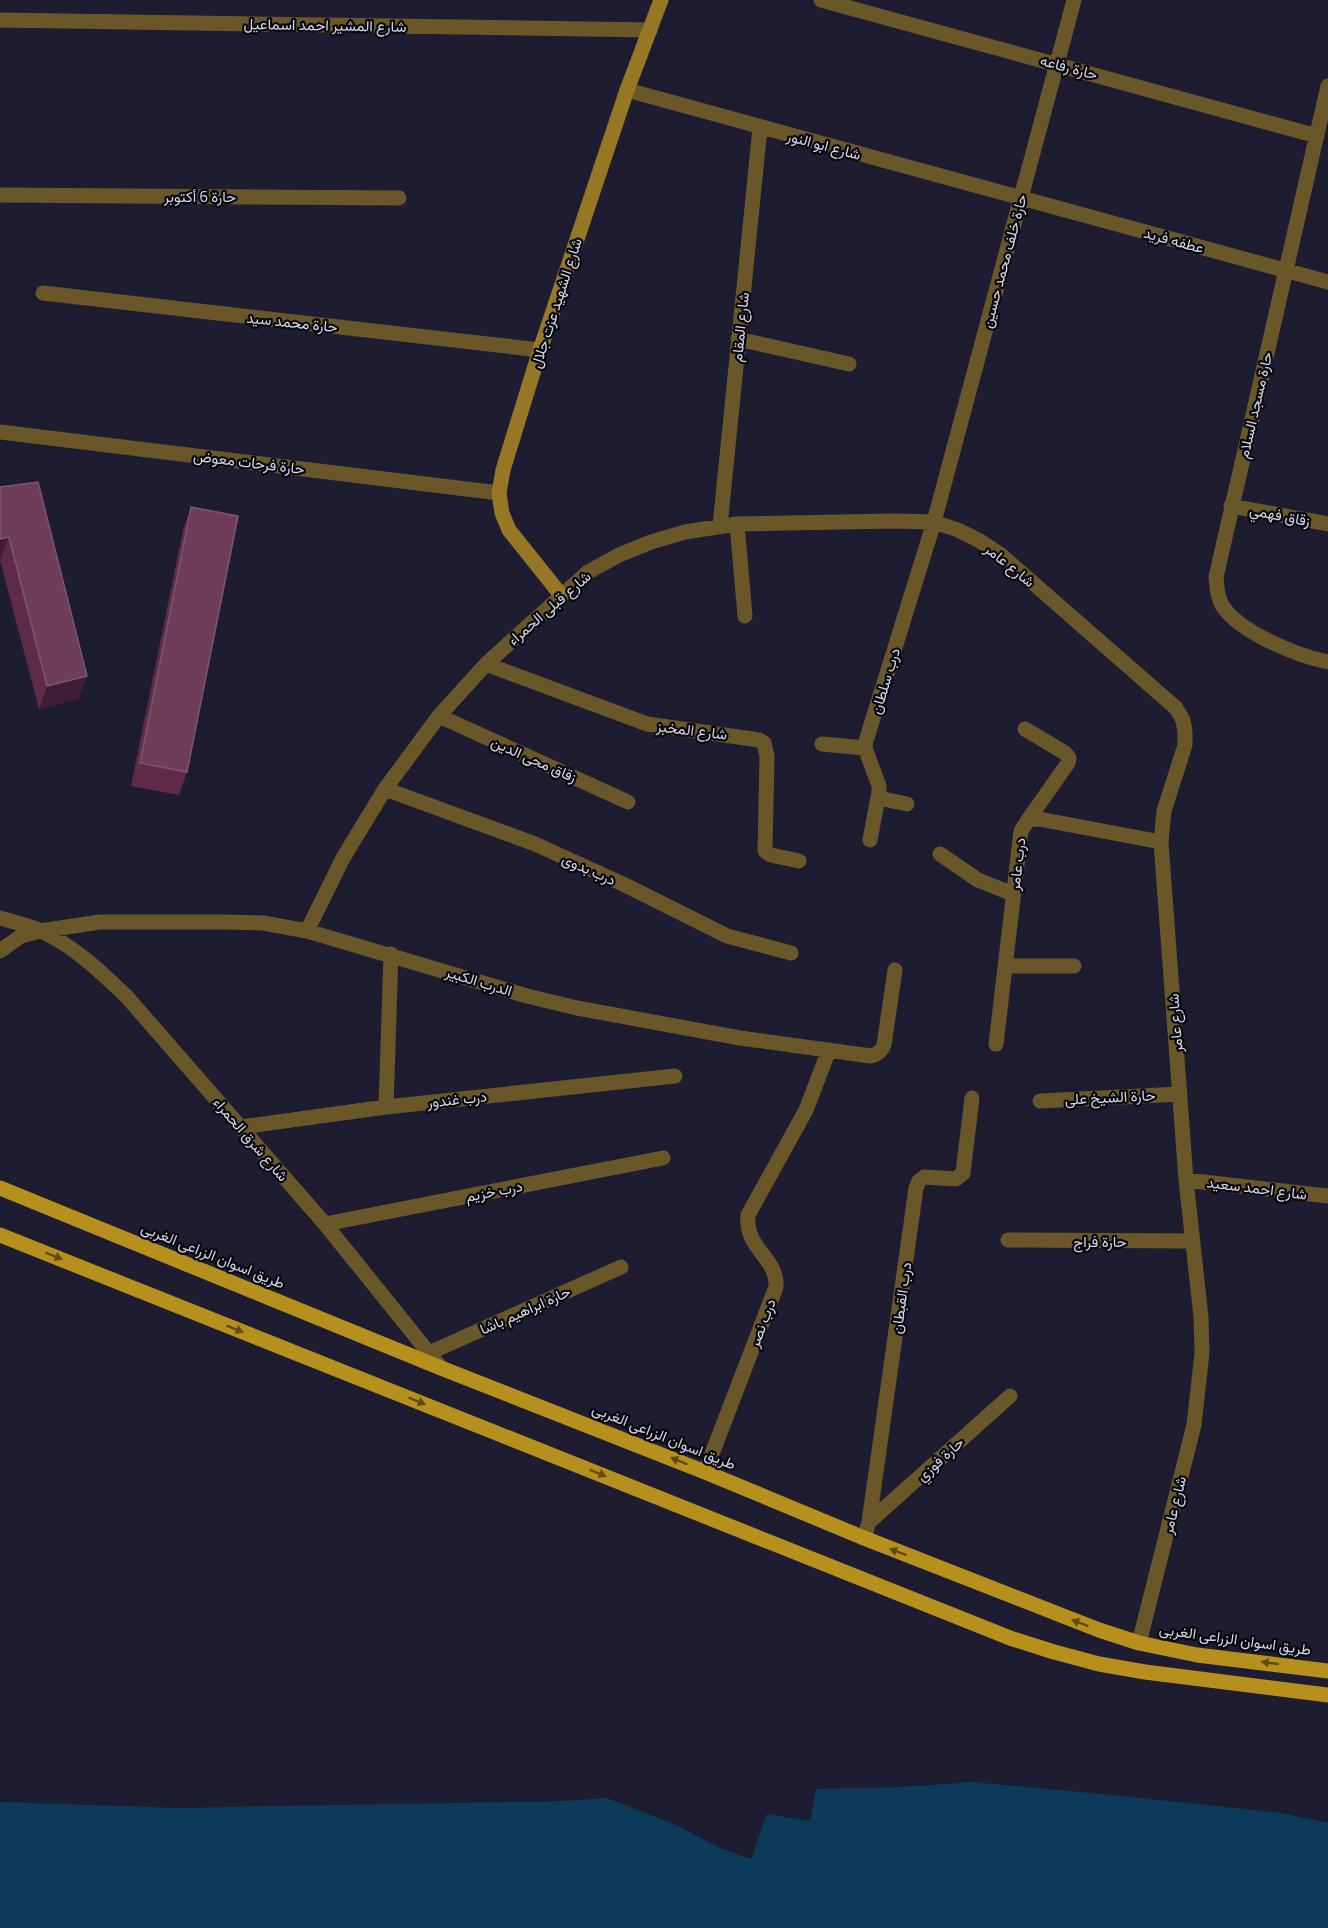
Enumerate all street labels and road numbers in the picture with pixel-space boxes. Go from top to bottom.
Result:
street label: شارع المشير احمد اسماعيل [243,12,407,38]
street label: حارة رفاعه [1038,48,1100,86]
street label: شارع ابو النور [783,124,864,166]
street label: حارة 6 أكتوبر [163,185,236,208]
street label: حارة خلف محمد حسين [975,191,1033,331]
street label: عطفه فريد [1141,221,1207,259]
street label: شارع الشهيد عزت جلال [524,235,588,371]
street label: شارع المقام [725,291,755,363]
street label: حارة محمد سيد [245,306,339,338]
street label: حارة مسجد السلام [1232,349,1278,461]
street label: حارة فرحات معوض [192,444,306,480]
street label: زقاق فهمي [1247,498,1312,534]
street label: شارع عامر [979,537,1040,593]
street label: شارع قبلى الحمراء [502,565,596,651]
street label: درب سلطان [864,645,906,717]
street label: شارع المخبز [654,714,729,746]
street label: زقاق محى الدين [487,730,581,788]
street label: درب عامر [1002,836,1032,893]
street label: درب بدوى [558,847,620,891]
street label: الدرب الكبير [442,960,515,1002]
street label: شارع عامر [1161,993,1189,1054]
street label: حارة الشيخ على [1064,1083,1156,1111]
street label: درب غندور [425,1084,488,1114]
street label: شارع شرق الحمراء [208,1092,294,1186]
street label: شارع احمد سعيد [1206,1170,1309,1206]
street label: درب خزيم [464,1174,524,1208]
street label: طريق اسوان الزراعى الغربى [138,1216,289,1294]
street label: حارة فراج [1073,1230,1127,1253]
street label: درب القبطان [885,1261,917,1335]
street label: حارة ابراهيم باشا [476,1280,574,1340]
street label: درب نصر [742,1295,782,1352]
street label: طريق اسوان الزراعى الغربى [589,1397,740,1475]
street label: حارة فوزي [911,1431,970,1488]
street label: شارع عامر [1155,1473,1192,1537]
street label: طريق اسوان الزراعى الغربى [1158,1617,1313,1661]

